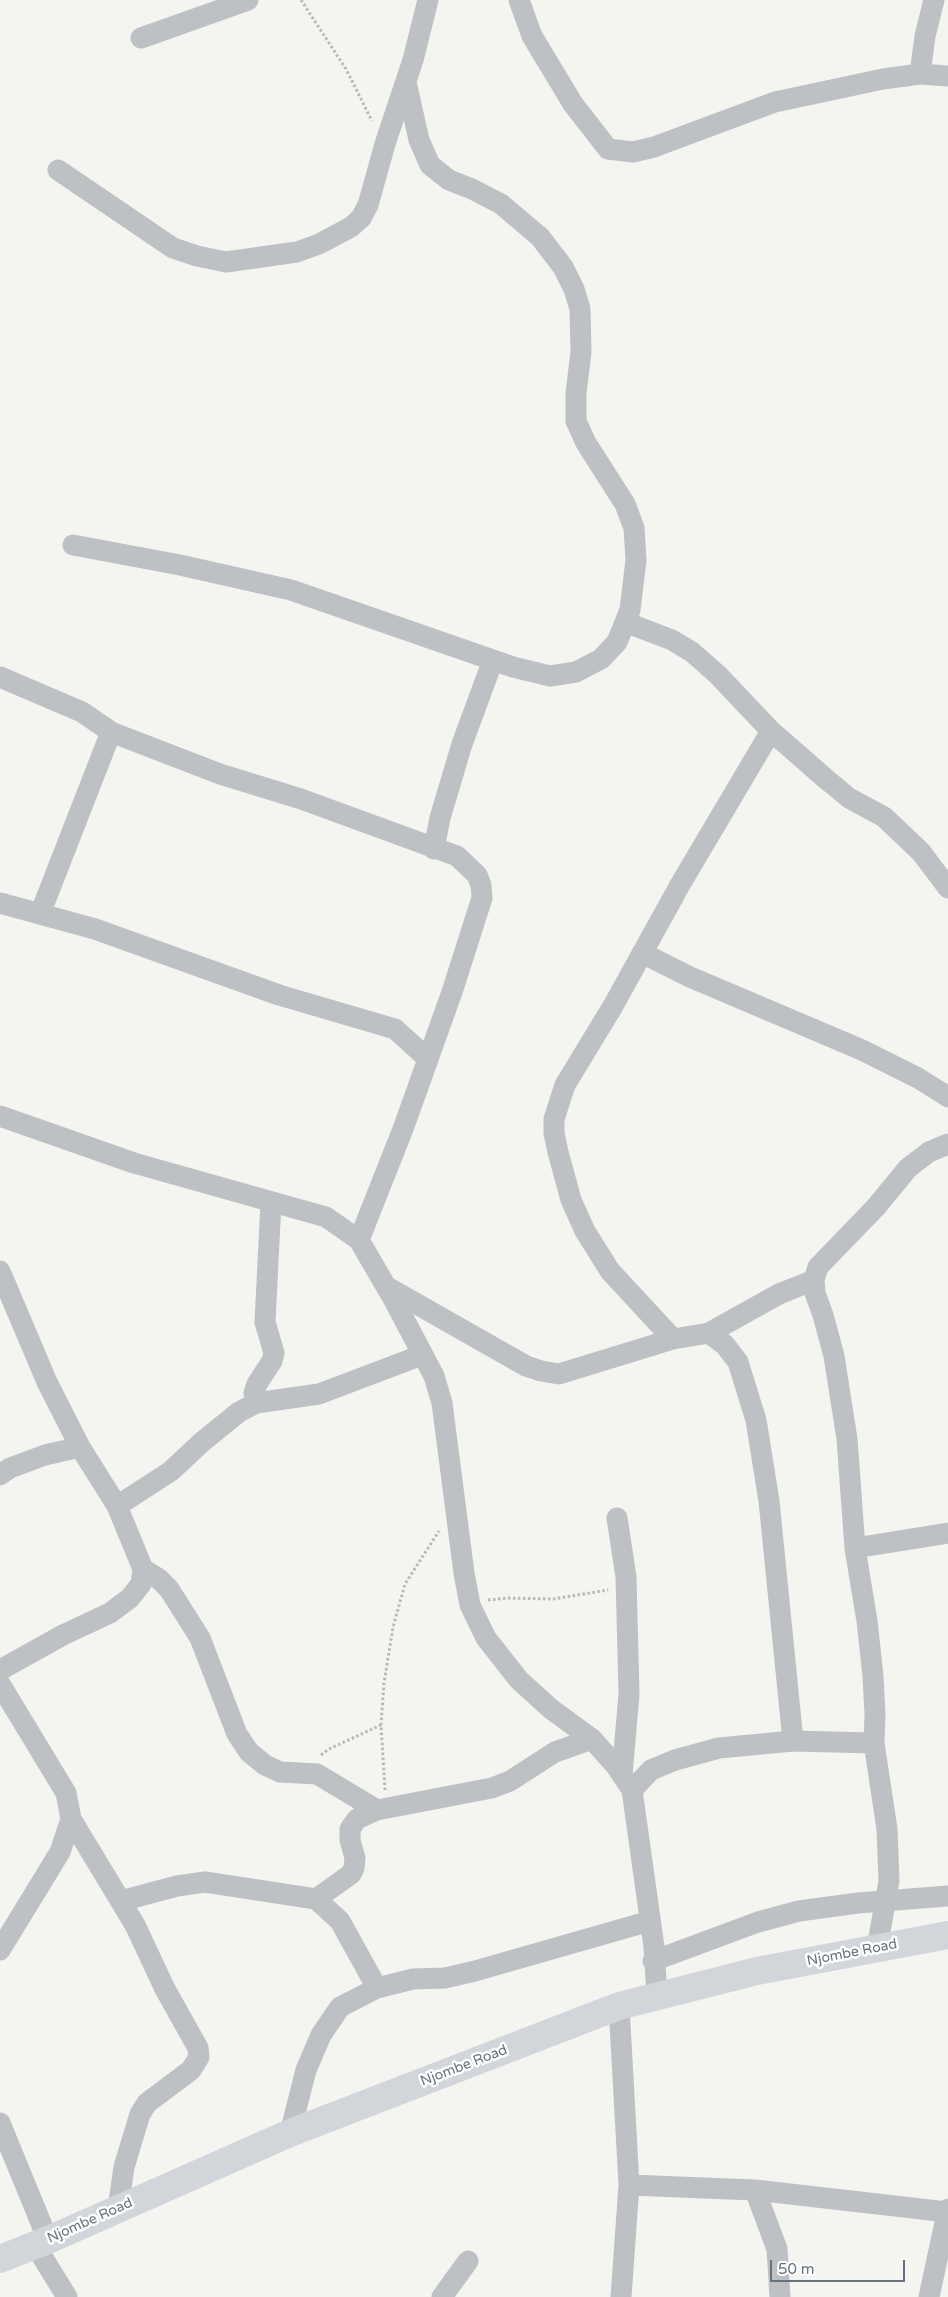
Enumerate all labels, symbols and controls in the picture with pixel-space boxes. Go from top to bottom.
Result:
street label: Njombe Road [805,1936,899,1970]
street label: Njombe Road [418,2042,510,2090]
street label: Njombe Road [45,2195,135,2247]
scale bar [773,2250,908,2282]
text: 50 m [778,2260,815,2278]

